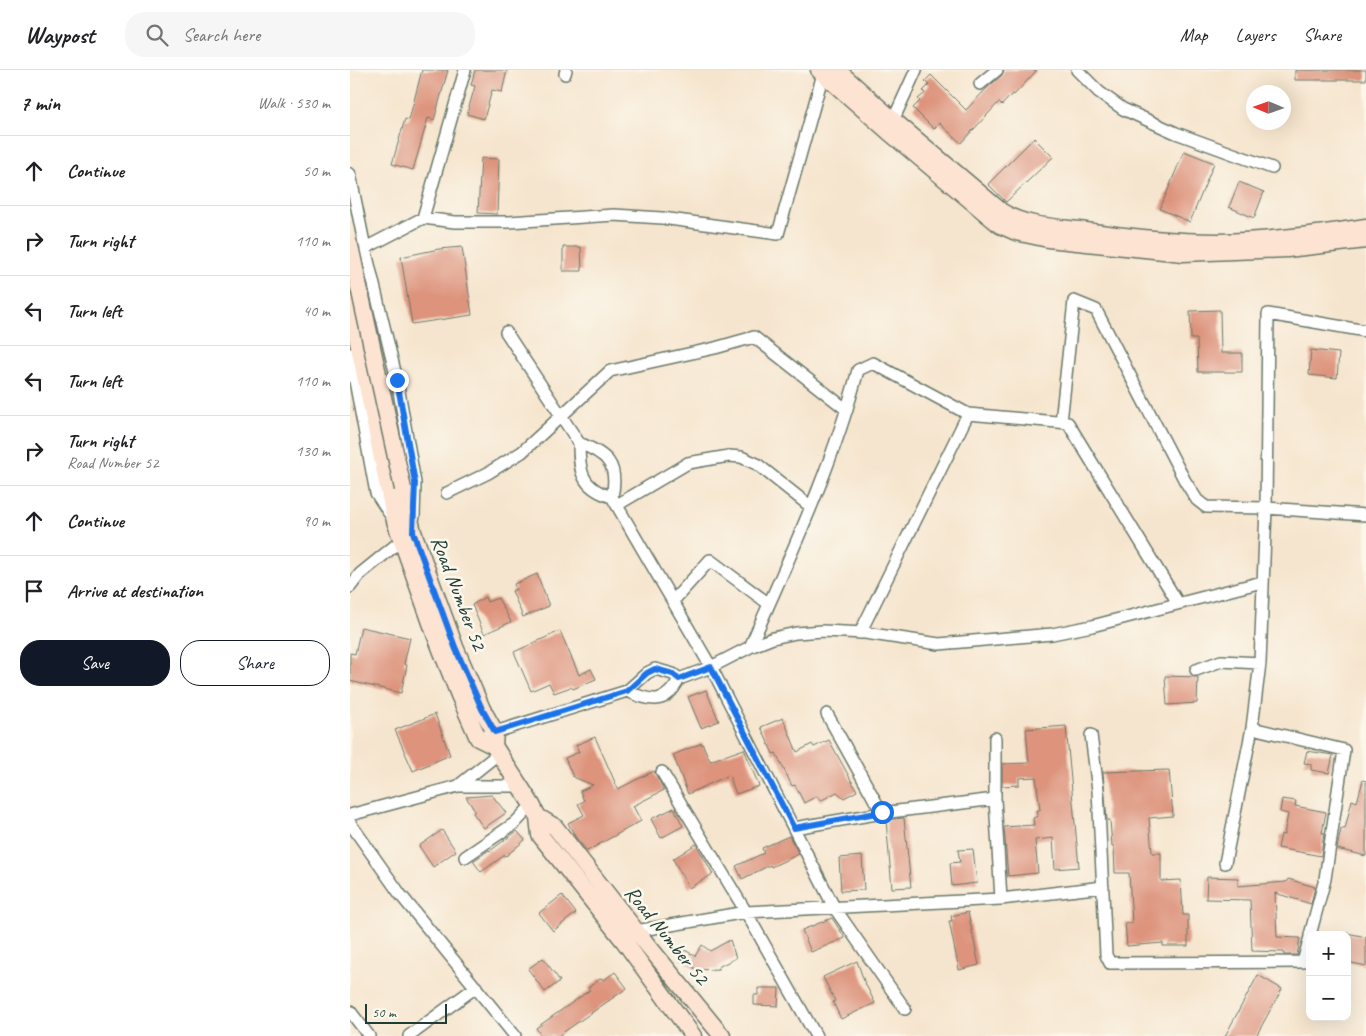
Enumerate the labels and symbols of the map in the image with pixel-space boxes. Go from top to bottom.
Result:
north arrow [1246,85,1291,130]
route end [386,369,409,392]
street label: Road Number 52 [425,532,493,655]
route start [871,801,894,824]
street label: Road Number 52 [619,880,716,991]
scale bar [365,1001,448,1024]

